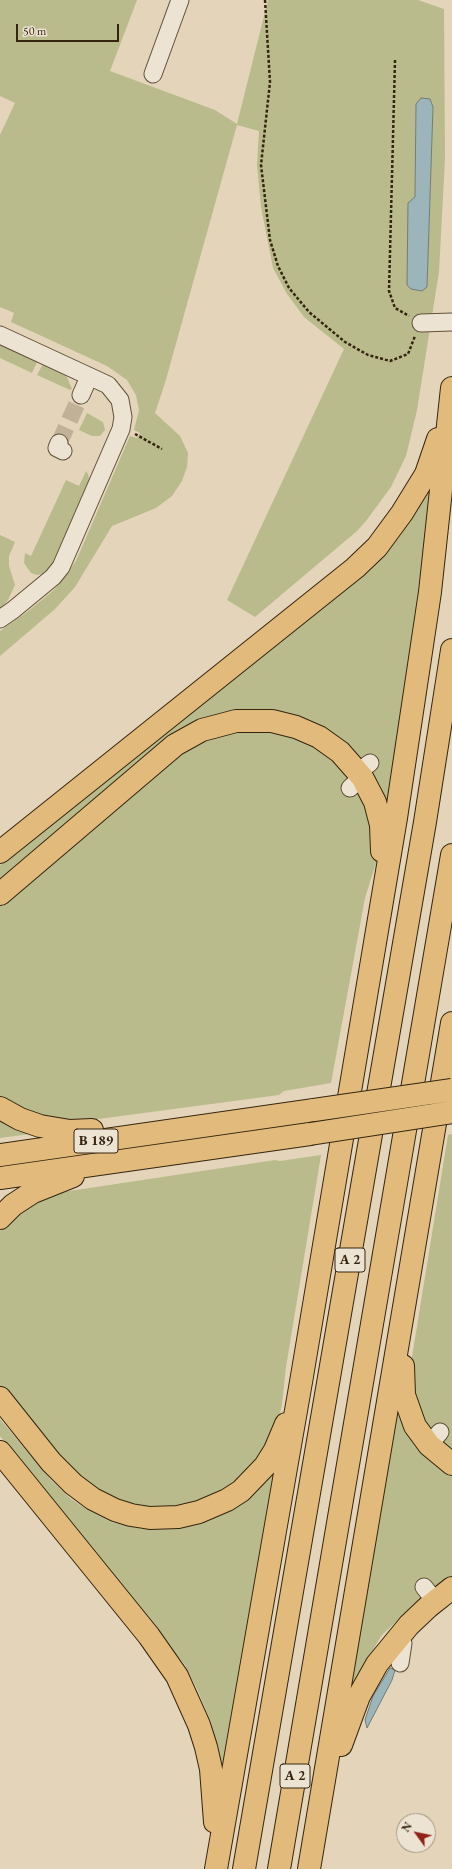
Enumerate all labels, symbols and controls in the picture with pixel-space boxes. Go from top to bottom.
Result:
scale bar [18,16,121,42]
text: 50 m [23,23,46,39]
road number: B 189 [74,1129,118,1153]
road number: A 2 [335,1248,365,1272]
road number: A 2 [280,1764,310,1788]
north arrow [396,1813,436,1853]
text: N [398,1819,415,1835]

